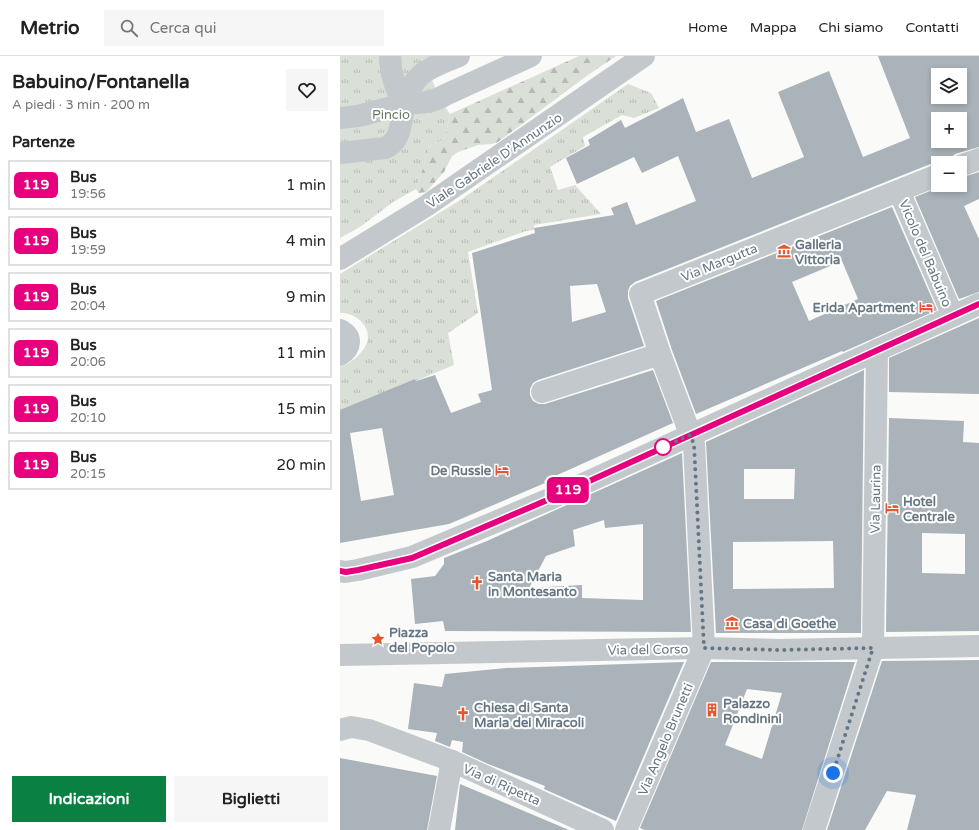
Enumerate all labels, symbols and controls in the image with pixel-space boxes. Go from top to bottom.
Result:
search box [104,10,384,46]
text: Metrio [20,17,80,39]
icon: search [118,17,140,39]
text: Cerca qui [150,19,217,37]
text: Home [688,19,728,36]
text: Mappa [750,19,797,36]
text: Chi siamo [819,19,883,36]
text: Contatti [905,19,959,36]
map controls [931,68,967,192]
button: layers [931,68,967,104]
button: heart [286,69,328,111]
text: Babuino/Fontanella [12,71,190,93]
text: A piedi · 3 min · 200 m [12,97,150,113]
park label: Pincio [372,107,410,123]
street label: Viale Gabriele D'Annunzio [424,109,565,212]
button: + [931,112,967,148]
text: Partenze [12,133,75,151]
button: − [931,156,967,192]
text: Bus [70,168,97,186]
text: 119 [23,176,49,193]
text: 1 min [286,176,326,194]
text: 19:56 [70,186,106,202]
street label: Vicolo del Babuino [895,197,955,310]
text: Bus [70,224,97,242]
text: 119 [23,232,49,249]
text: 4 min [286,232,326,250]
place label: Galleria Vittoria [795,237,842,268]
street label: Via Margutta [679,240,760,285]
text: 19:59 [70,242,106,258]
museum icon: Galleria Vittoria [776,243,792,259]
text: Bus [70,280,97,298]
text: 119 [23,288,49,305]
text: 9 min [286,288,326,306]
text: 20:04 [70,298,106,314]
hotel icon: Erida Apartment [918,299,934,315]
place label: Erida Apartment [813,300,915,316]
text: Bus [70,336,97,354]
text: 119 [23,344,49,361]
text: 11 min [277,344,326,362]
text: 20:06 [70,354,106,370]
text: Bus [70,392,97,410]
text: 119 [23,400,49,417]
text: 15 min [277,400,326,418]
text: 20:10 [70,410,106,426]
unlabelled marker [654,438,672,456]
text: Bus [70,448,97,466]
text: 119 [23,456,49,473]
text: 20 min [277,456,326,474]
hotel icon: De Russie [494,462,510,478]
place label: De Russie [430,463,492,479]
street label: Via Laurina [867,464,885,534]
text: 20:15 [70,466,106,482]
line badge: 119 [545,477,591,503]
text: 119 [555,481,581,498]
place label: Hotel Centrale [903,494,955,525]
hotel icon: Hotel Centrale [884,500,900,516]
place label: Santa Maria in Montesanto [488,569,577,600]
church icon: Santa Maria in Montesanto [469,575,485,591]
museum icon: Casa di Goethe [724,615,740,631]
place label: Casa di Goethe [743,616,837,632]
place label: Piazza del Popolo [389,625,455,656]
place icon: Piazza del Popolo [370,631,386,647]
street label: Via del Corso [607,641,689,659]
street label: Via Angelo Brunetti [635,681,697,798]
place label: Palazzo Rondinini [723,696,782,727]
place label: Chiesa di Santa Maria dei Miracoli [474,700,584,731]
building icon: Palazzo Rondinini [704,702,720,718]
church icon: Chiesa di Santa Maria dei Miracoli [455,706,471,722]
street label: Via di Ripetta [460,761,543,809]
your location [823,763,843,783]
button: Indicazioni [12,776,166,822]
button: Biglietti [174,776,328,822]

